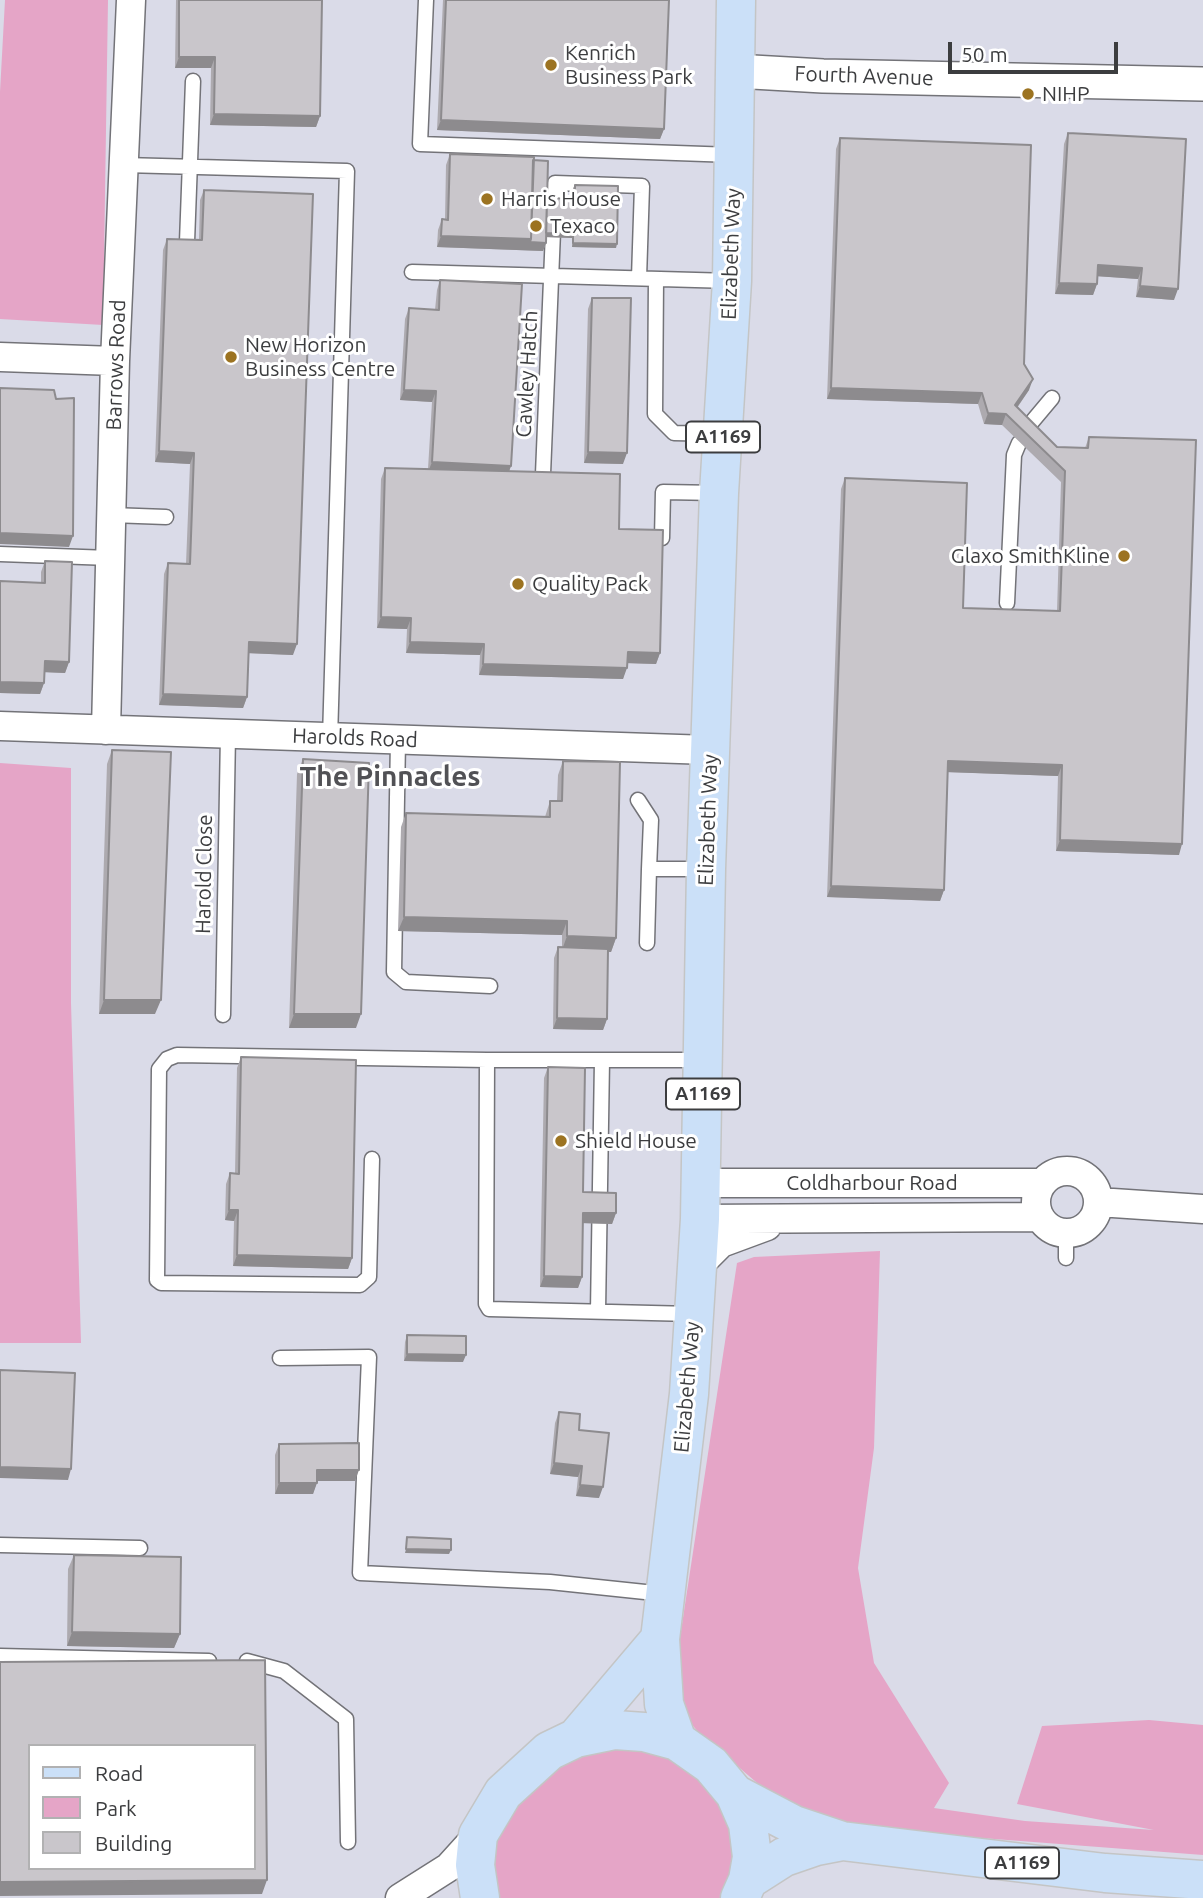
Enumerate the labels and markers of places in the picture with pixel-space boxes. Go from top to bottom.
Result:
place label: Kenrich Business Park [565,40,693,90]
marker: Kenrich Business Park [543,57,559,73]
place label: NIHP [1042,81,1090,107]
marker: NIHP [1020,86,1036,102]
place label: Harris House [501,186,621,212]
marker: Harris House [479,191,495,207]
place label: Texaco [550,213,616,239]
marker: Texaco [528,218,544,234]
place label: New Horizon Business Centre [245,332,395,382]
marker: New Horizon Business Centre [223,349,239,365]
place label: Glaxo SmithKline [951,543,1110,569]
marker: Glaxo SmithKline [1116,548,1132,564]
place label: Quality Pack [532,571,648,597]
marker: Quality Pack [510,576,526,592]
place label: Shield House [575,1128,697,1154]
marker: Shield House [553,1133,569,1149]

